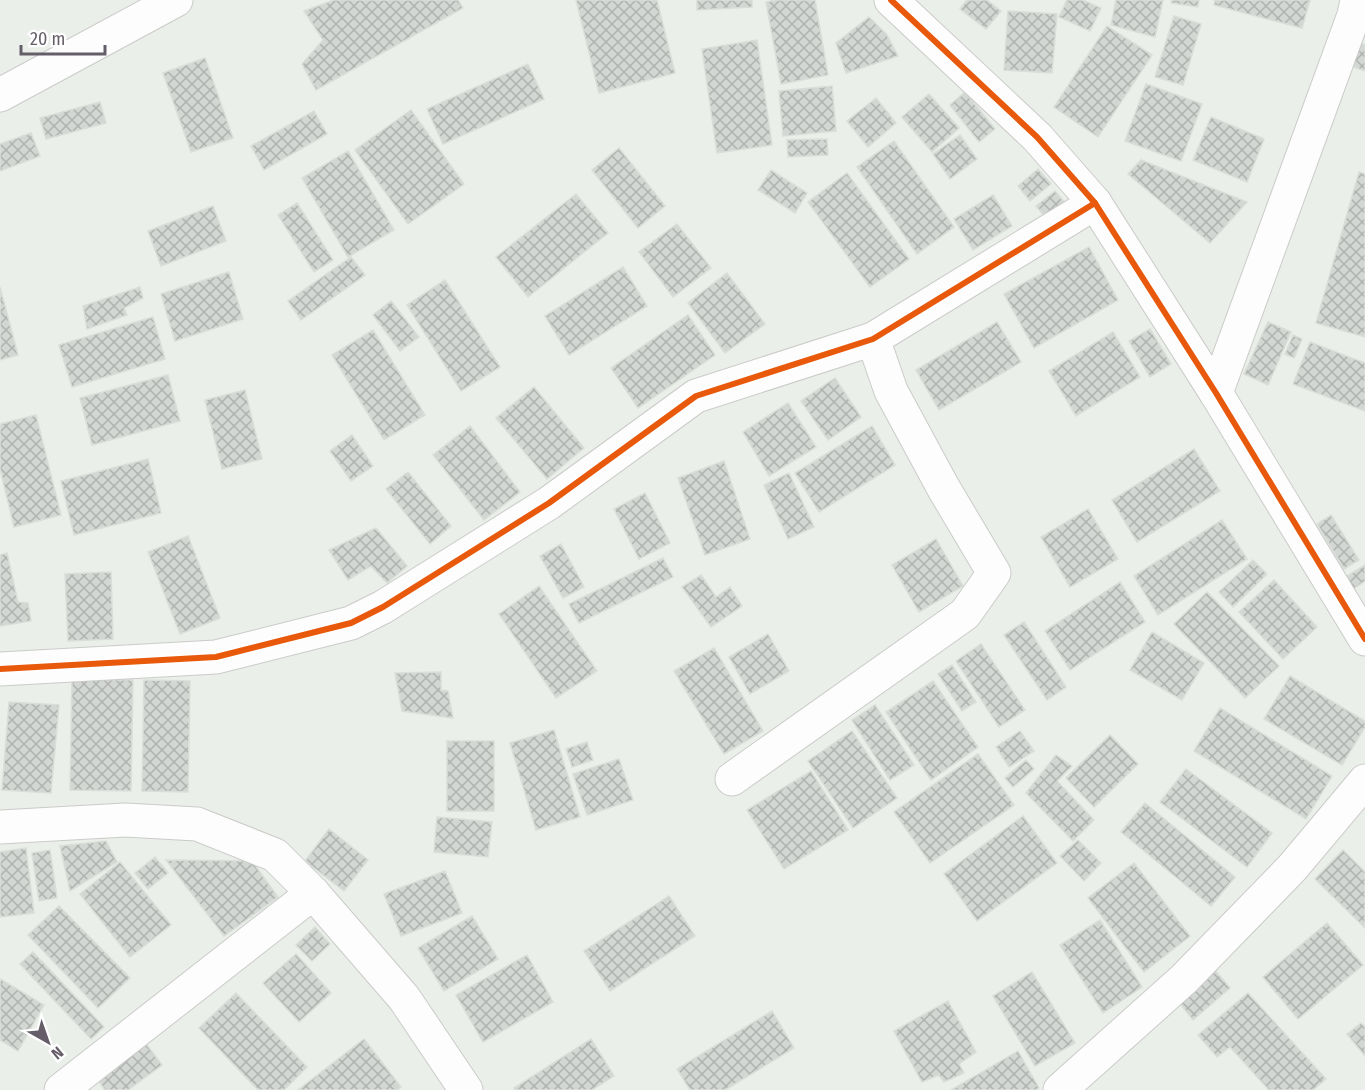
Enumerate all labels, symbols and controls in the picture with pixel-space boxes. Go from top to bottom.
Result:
scale bar [21,18,105,56]
text: 20 m [30,28,65,50]
north arrow [18,1012,78,1072]
text: N [48,1043,67,1063]

